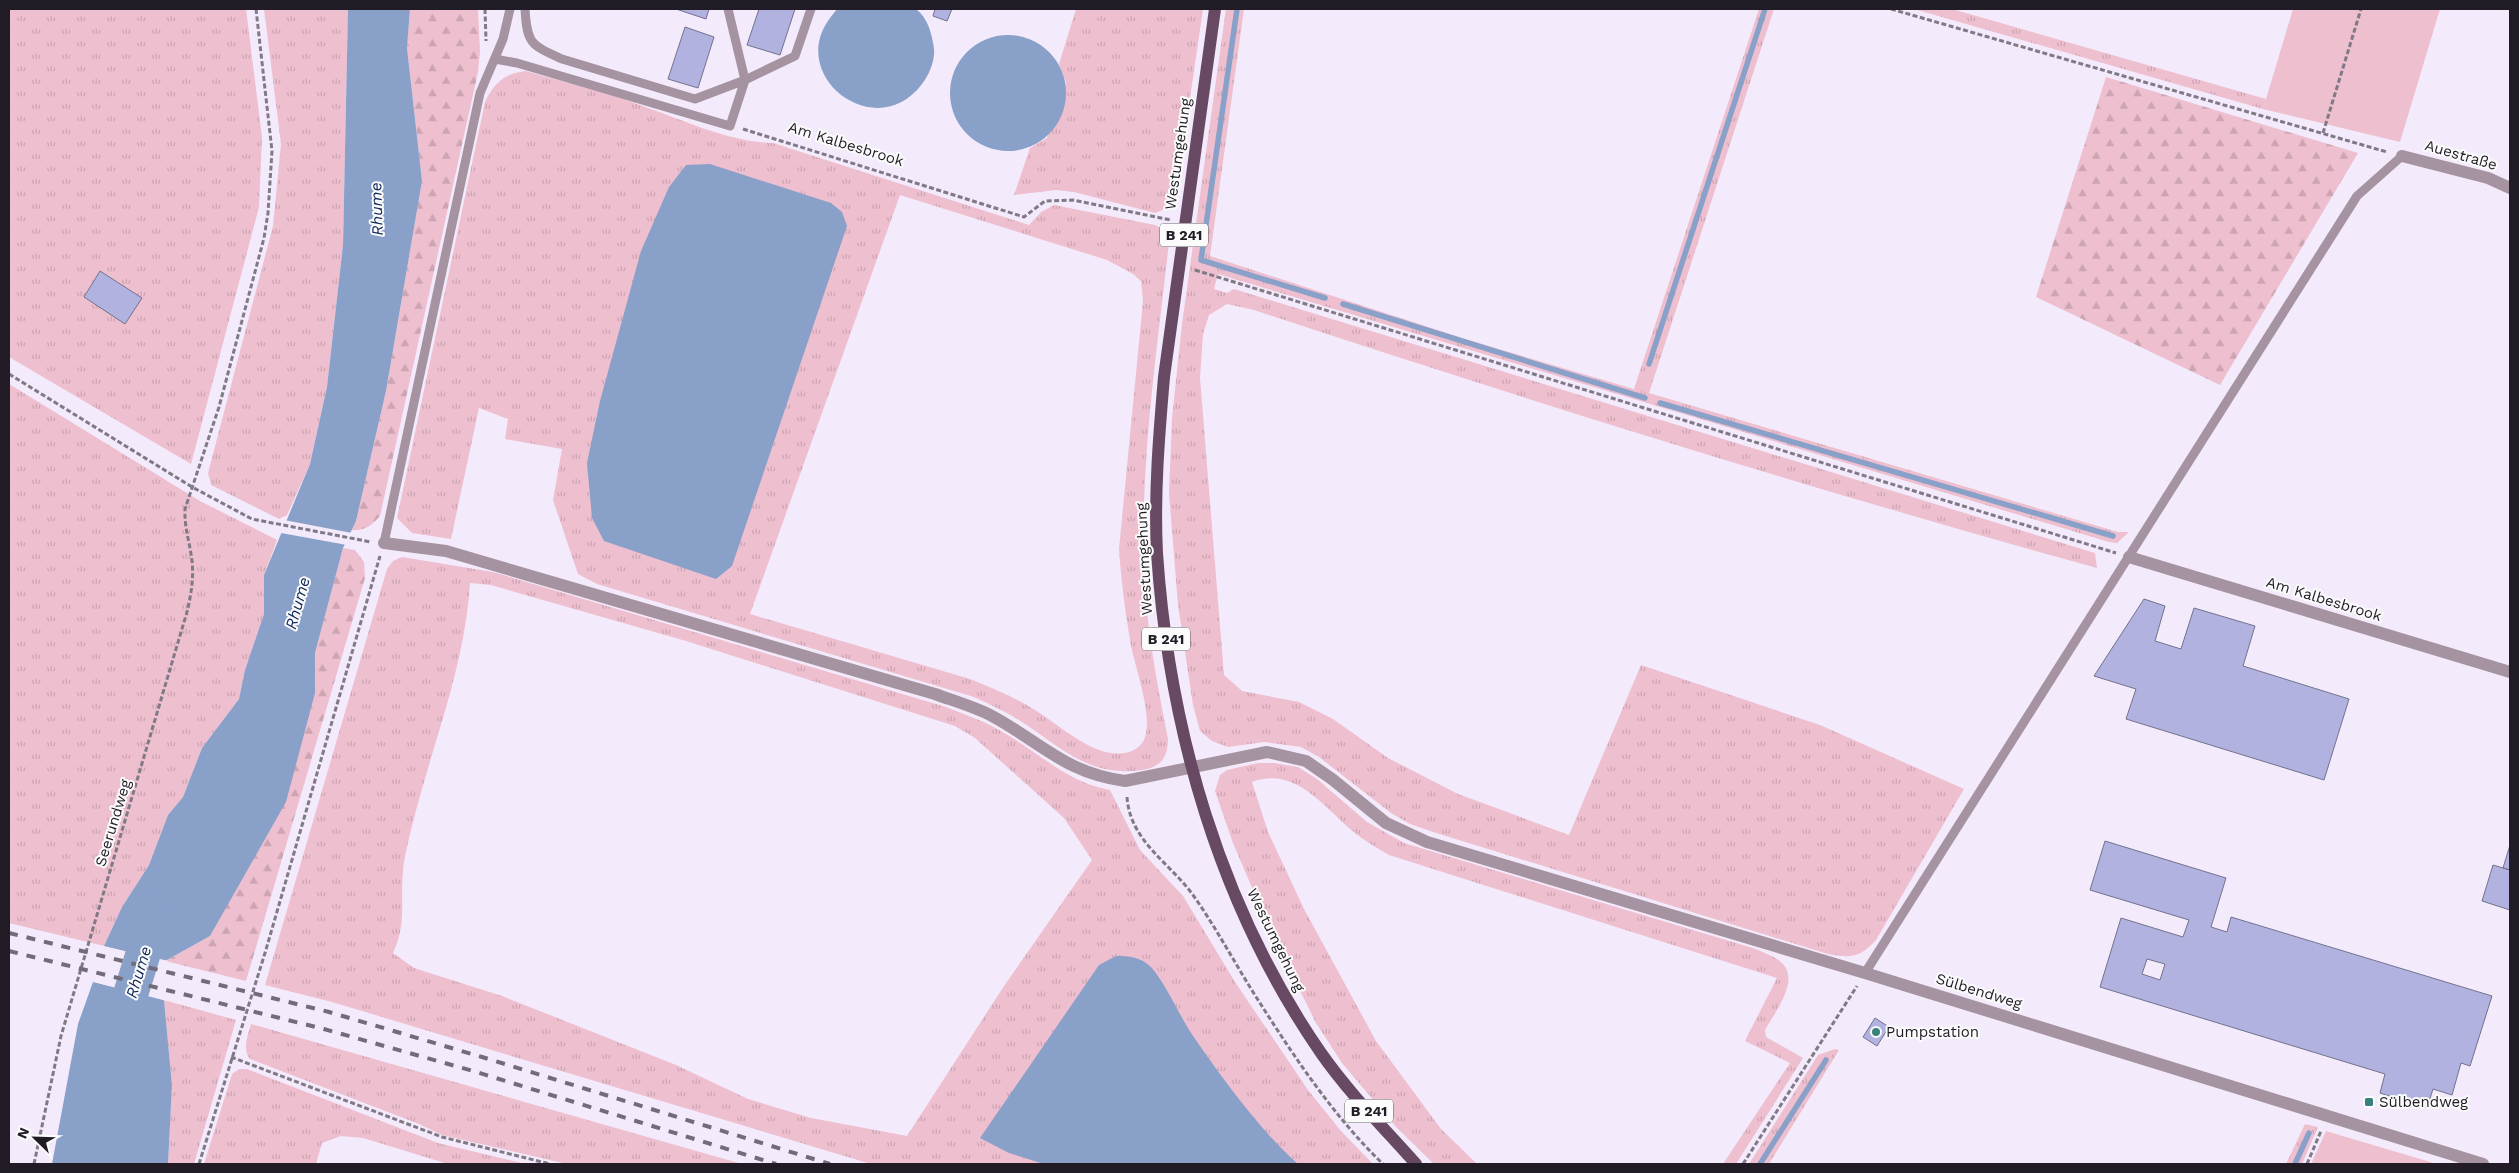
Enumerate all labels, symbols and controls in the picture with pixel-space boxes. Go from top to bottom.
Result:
street label: Westumgehung [1161,97,1195,211]
street label: Am Kalbesbrook [786,118,906,170]
street label: Auestraße [2423,136,2499,174]
water label: Rhume [366,182,387,236]
road number: B 241 [1160,224,1208,246]
street label: Westumgehung [1132,502,1156,616]
street label: Am Kalbesbrook [2264,573,2384,625]
water label: Rhume [281,575,314,631]
road number: B 241 [1142,628,1190,650]
street label: Seerundweg [91,777,135,869]
street label: Westumgehung [1243,885,1309,995]
water label: Rhume [122,944,155,1000]
street label: Sülbendweg [1934,969,2024,1013]
place label: Pumpstation [1886,1023,1979,1041]
marker: Pumpstation [1870,1026,1882,1038]
place label: Sülbendweg [2379,1093,2468,1111]
marker: Sülbendweg [2363,1096,2375,1108]
road number: B 241 [1345,1100,1393,1122]
north arrow [10,1113,60,1163]
text: N [14,1125,32,1141]

